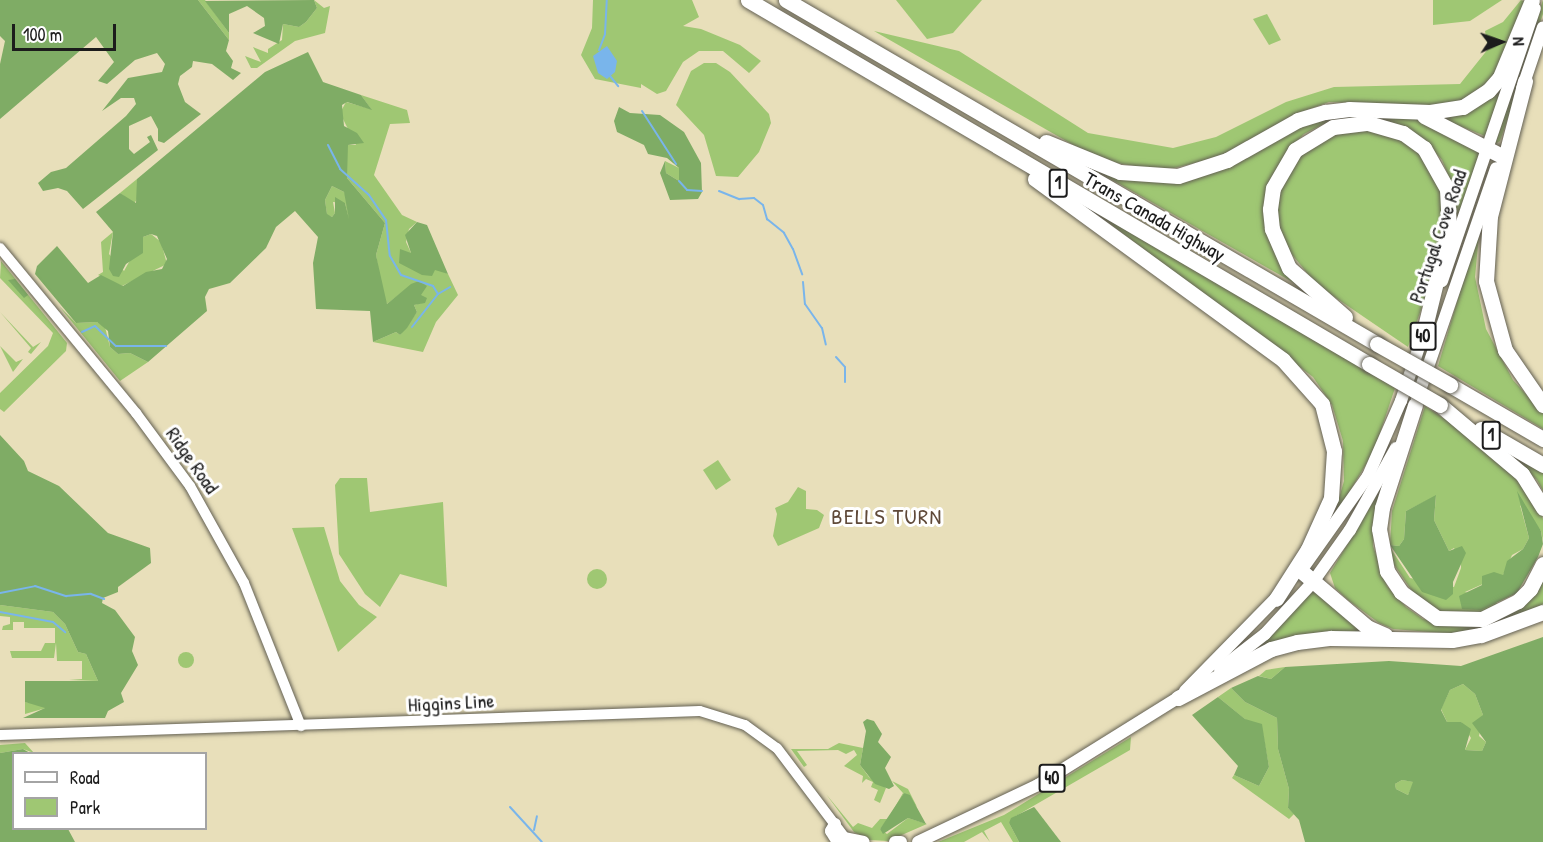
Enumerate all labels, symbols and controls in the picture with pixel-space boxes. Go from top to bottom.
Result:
scale bar [15,12,118,50]
north arrow [1471,12,1531,72]
text: 100 m [23,22,62,47]
text: N [1508,37,1530,46]
street label: Trans Canada Highway [1080,166,1230,266]
street label: Portugal Cove Road [1403,166,1471,306]
road number: 1 [1048,168,1068,198]
road number: 40 [1410,321,1436,351]
road number: 1 [1480,420,1502,450]
street label: Ridge Road [161,422,225,498]
district label: BELLS TURN [831,504,943,530]
street label: Higgins Line [407,688,495,716]
legend [12,752,207,830]
road number: 40 [1038,763,1066,793]
text: Road [70,765,100,790]
text: Park [70,795,100,820]

